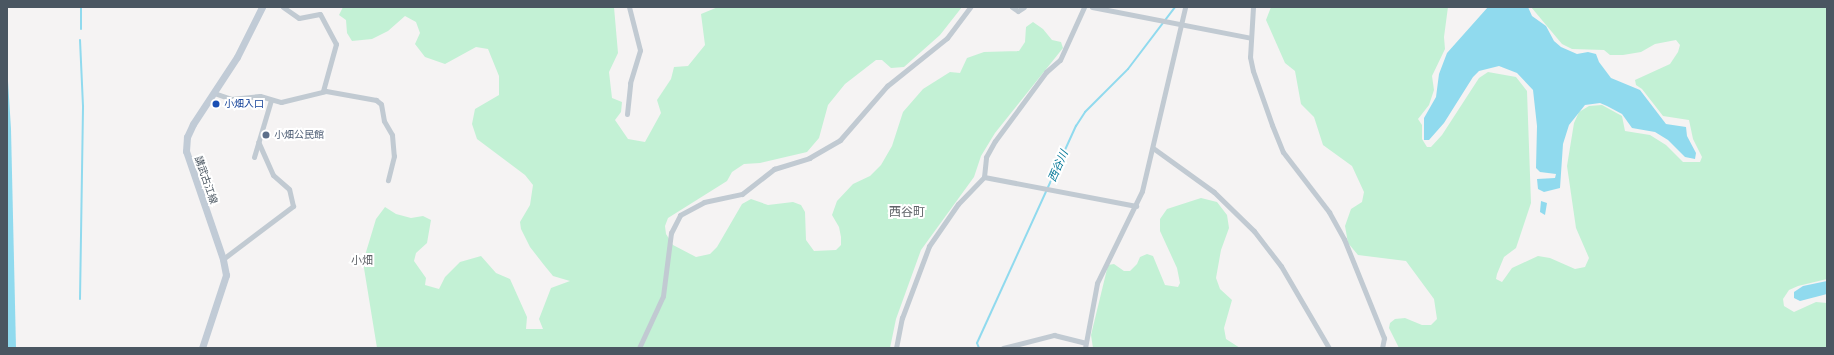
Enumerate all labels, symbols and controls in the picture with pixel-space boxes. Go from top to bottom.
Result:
place label: 小畑入口 [224,98,264,110]
marker: 小畑入口 [211,99,221,109]
place label: 小畑公民館 [274,129,324,141]
marker: 小畑公民館 [261,130,271,140]
water label: 西谷川 [1045,148,1071,184]
street label: 講武古江線 [192,154,220,206]
district label: 西谷町 [889,205,925,219]
district label: 小畑 [351,253,373,267]

